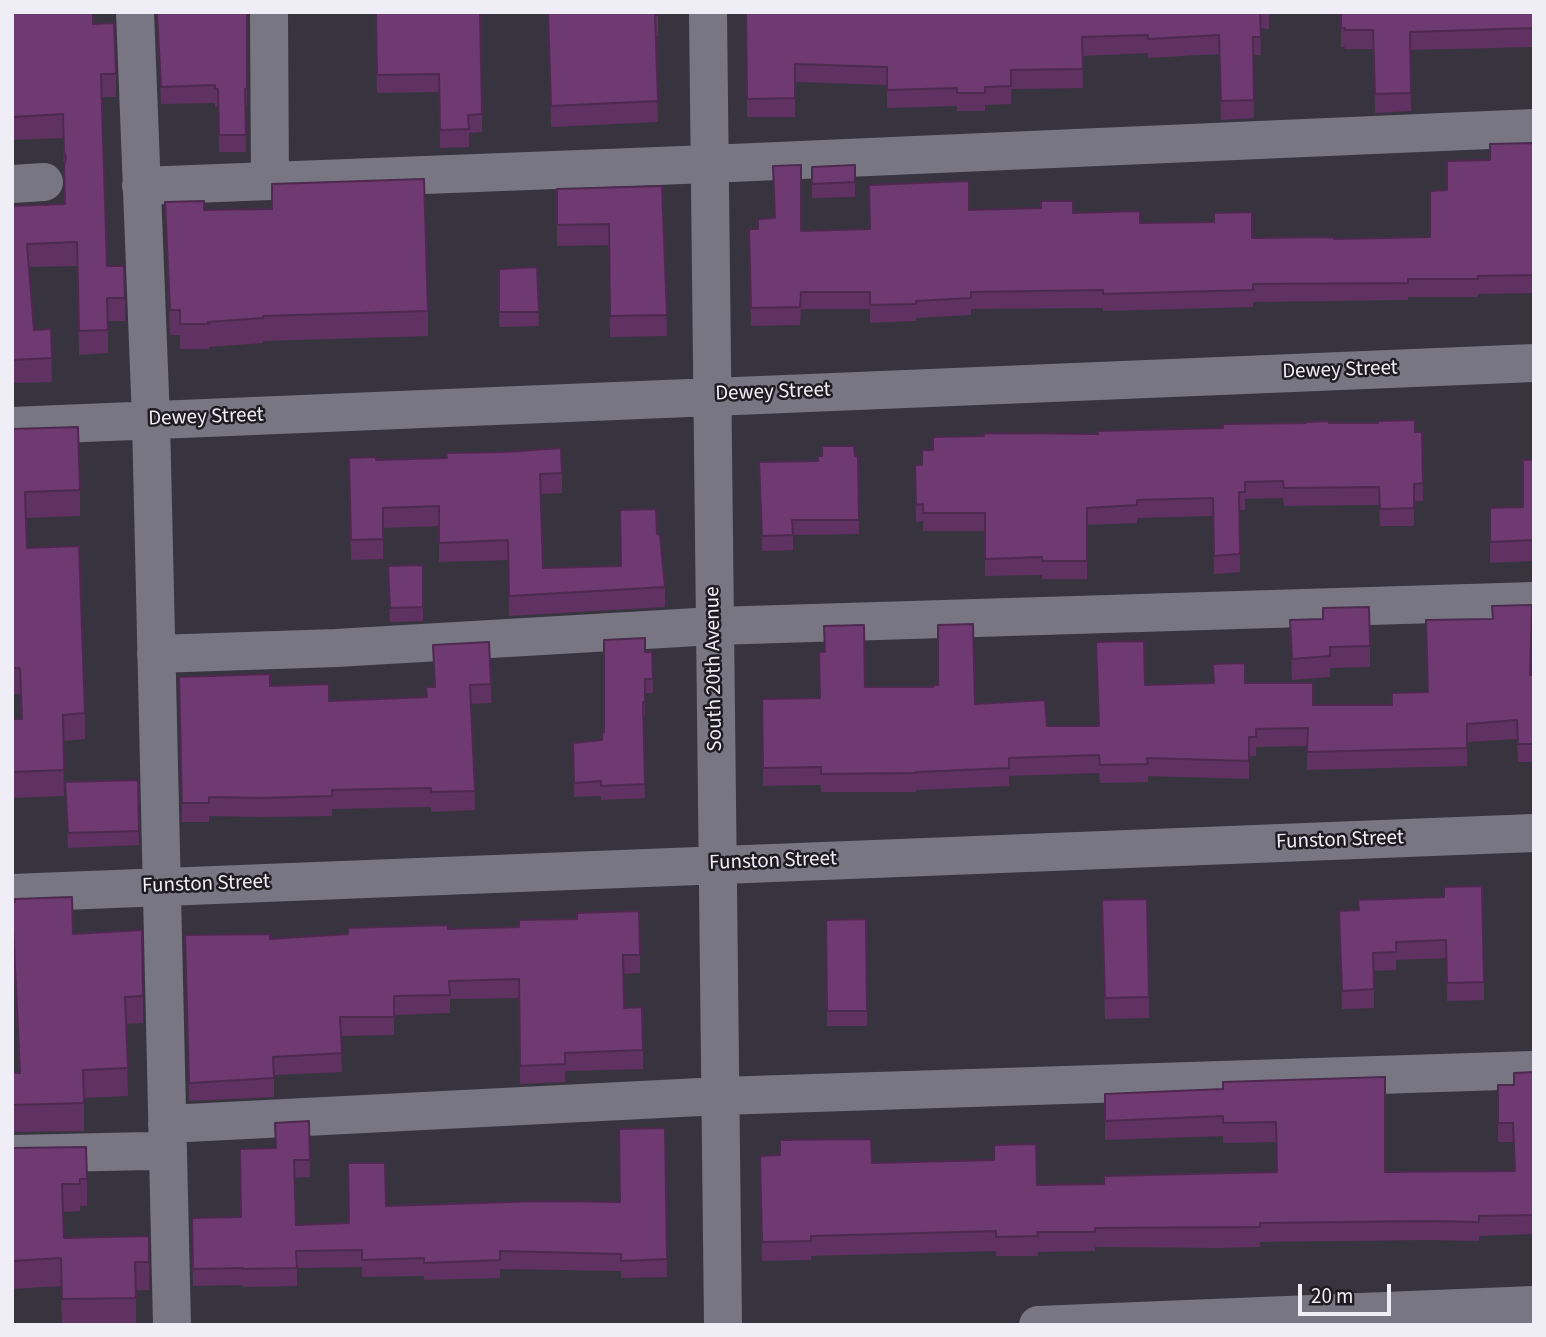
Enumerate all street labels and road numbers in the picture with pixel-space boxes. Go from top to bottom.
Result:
street label: Dewey Street [1282,356,1398,386]
street label: Dewey Street [715,378,831,408]
street label: Dewey Street [148,403,264,433]
street label: South 20th Avenue [701,586,729,752]
street label: Funston Street [1276,826,1404,856]
street label: Funston Street [709,847,837,877]
street label: Funston Street [142,870,270,900]

